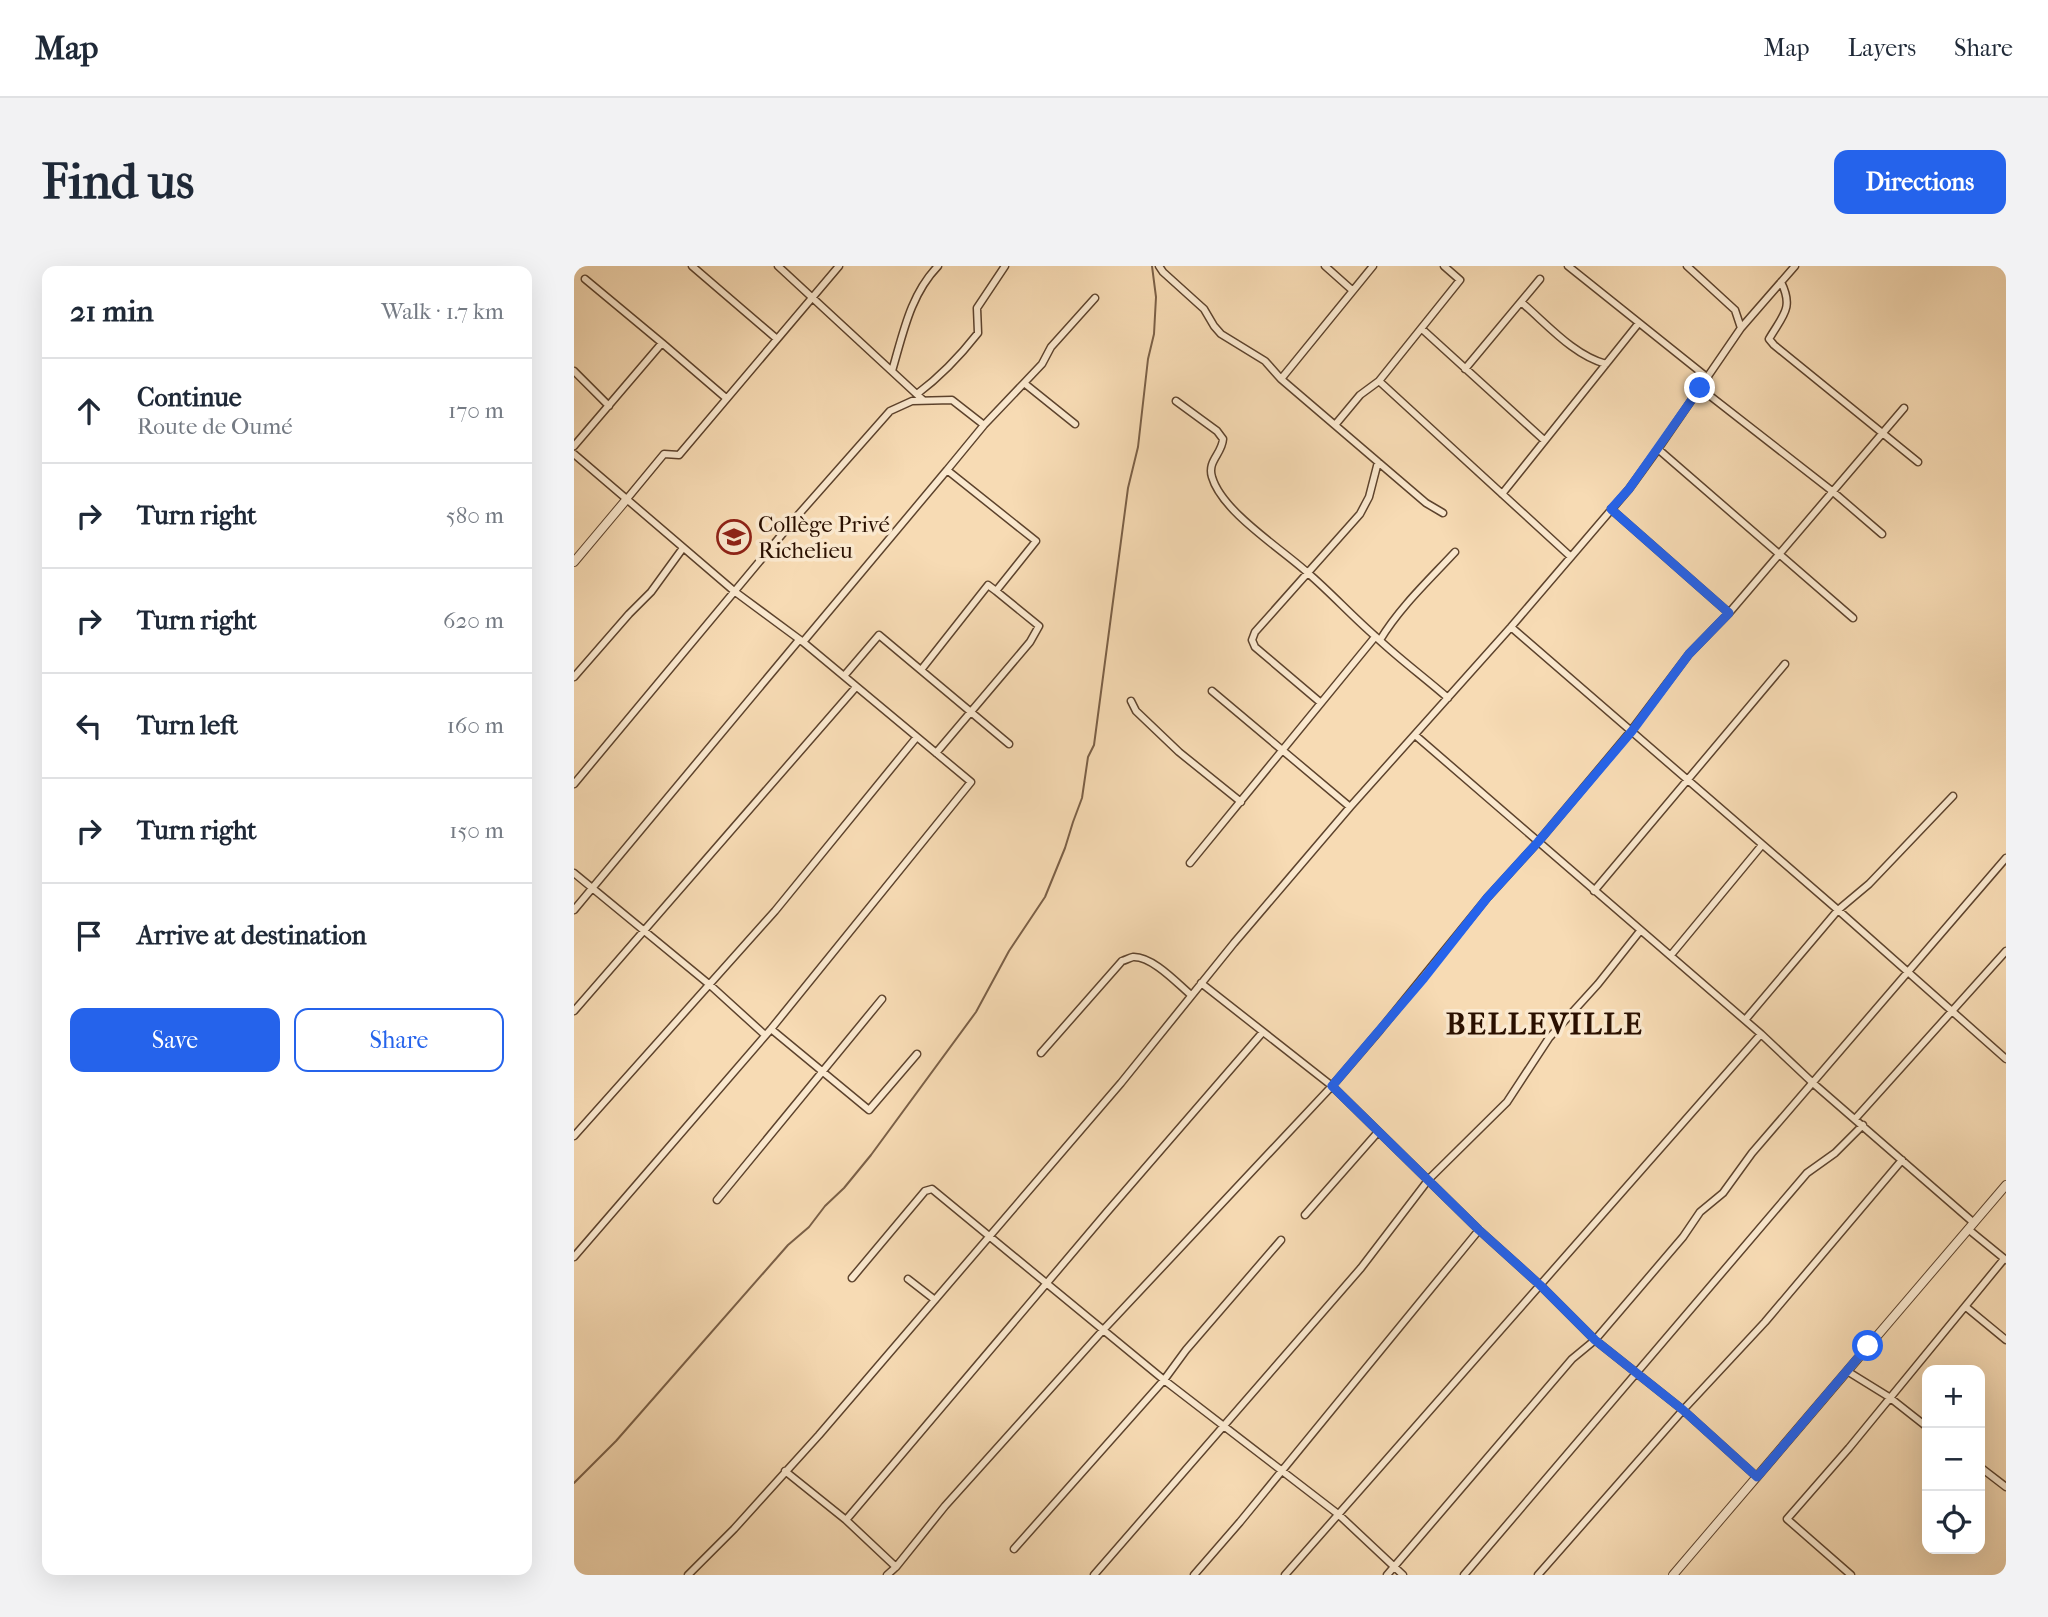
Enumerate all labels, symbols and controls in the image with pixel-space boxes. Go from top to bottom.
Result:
text: Map [35,29,98,68]
text: Map [1764,34,1810,62]
text: Layers [1848,34,1916,62]
text: Share [1954,34,2013,62]
button: Directions [1834,150,2006,214]
text: Find us [42,153,194,211]
text: 21 min [70,294,154,329]
text: Walk · 1.7 km [381,298,504,325]
route end [1684,372,1715,403]
text: Continue [137,382,242,413]
icon: ahead [70,392,108,430]
text: 170 m [448,397,504,424]
text: Route de Oumé [137,413,293,440]
icon: right [70,497,108,535]
text: Turn right [137,500,257,531]
text: 580 m [446,502,504,529]
place label: Collège Privé Richelieu [758,511,890,564]
school or university icon: Collège Privé Richelieu [715,518,753,556]
icon: right [70,602,108,640]
text: Turn right [137,605,257,636]
text: 620 m [443,607,504,634]
icon: left [70,707,108,745]
text: Turn left [137,710,238,741]
text: 160 m [447,712,504,739]
icon: right [70,812,108,850]
text: Turn right [137,815,257,846]
text: 150 m [449,817,504,844]
icon: arrive [70,917,108,955]
text: Arrive at destination [137,920,367,951]
district label: BELLEVILLE [1446,1007,1644,1042]
button: Save [70,1008,280,1072]
button: Share [294,1008,504,1072]
route start [1852,1330,1883,1361]
map controls [1922,1365,1985,1554]
button: + [1922,1365,1985,1428]
button: − [1922,1428,1985,1491]
button: locate [1922,1491,1985,1554]

